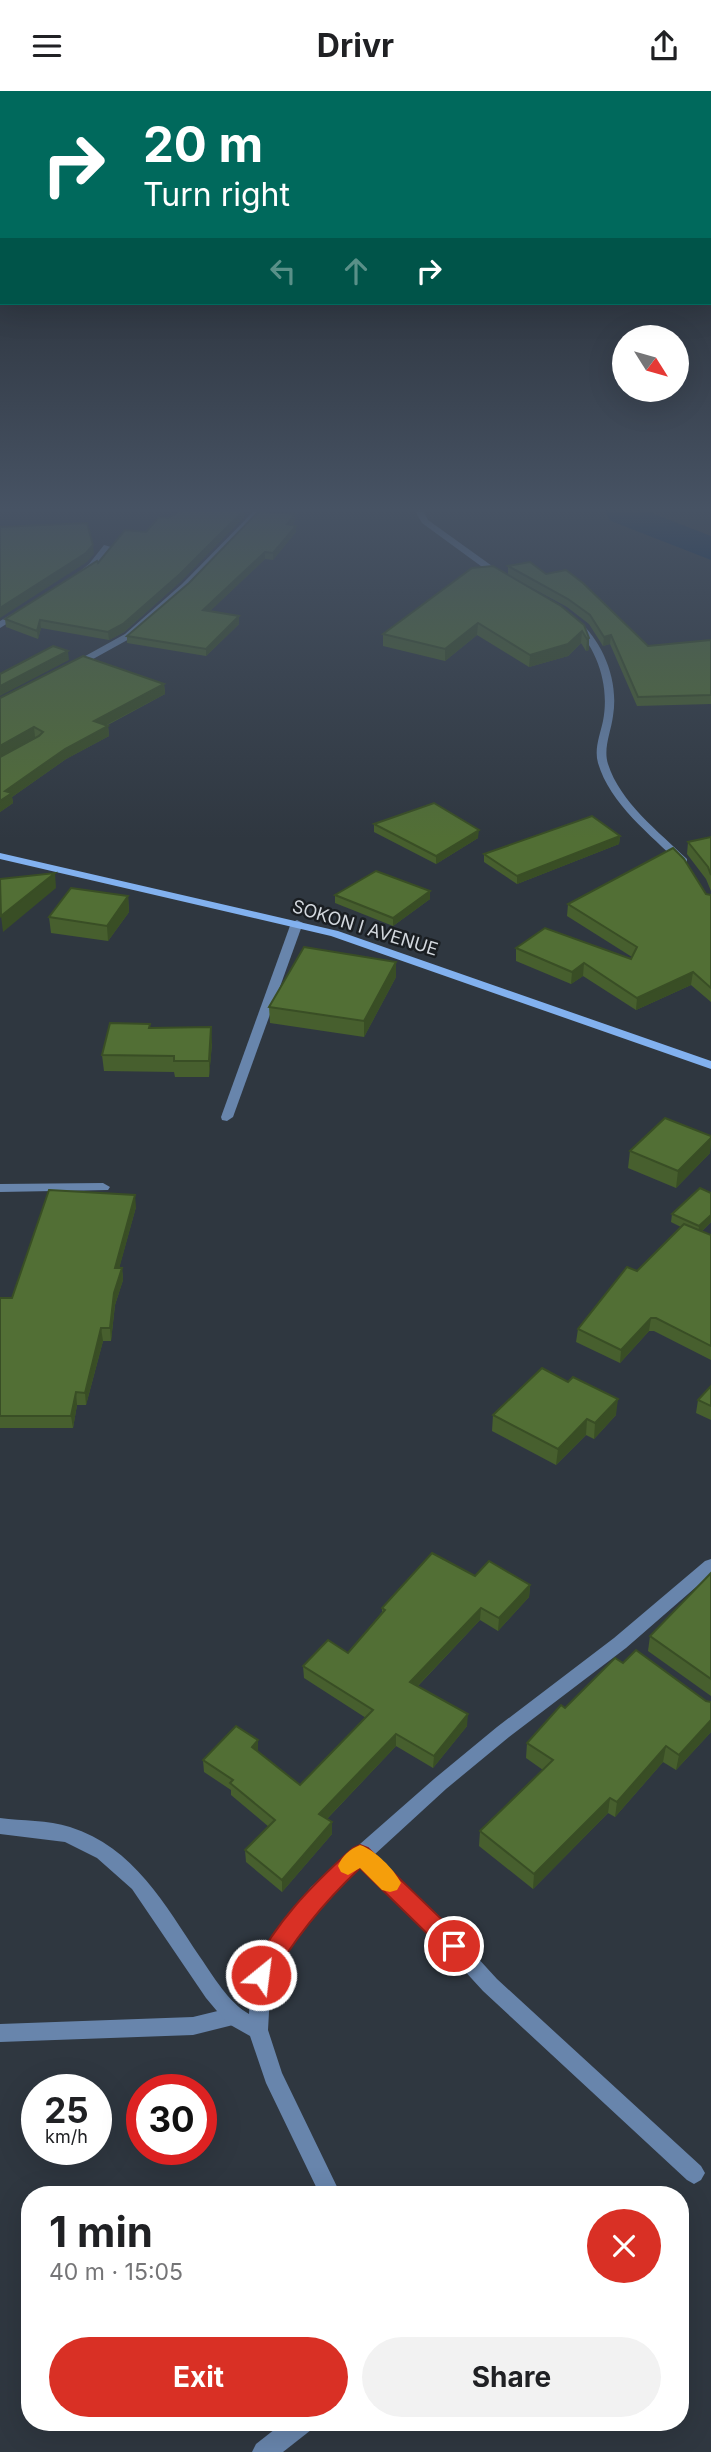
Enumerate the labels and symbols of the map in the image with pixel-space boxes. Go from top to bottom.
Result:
north arrow [612,325,690,403]
street label: SOKON I AVENUE [290,895,441,960]
pin [424,1916,484,1976]
position arrow [224,1938,298,2012]
speed limit sign: 30 [126,2074,217,2165]

